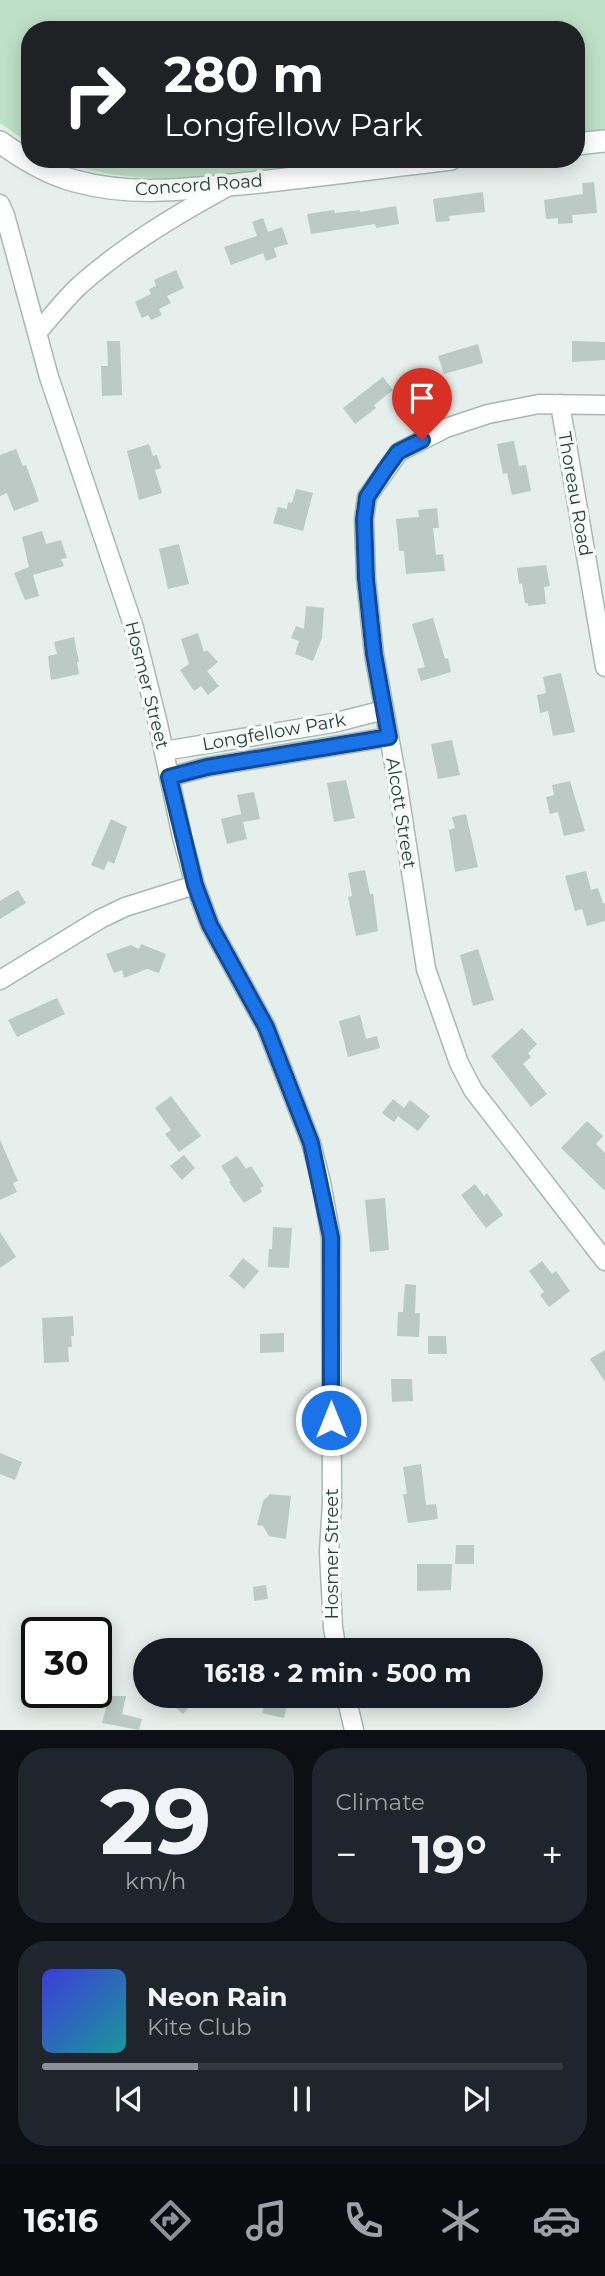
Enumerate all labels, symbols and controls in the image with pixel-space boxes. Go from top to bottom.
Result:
text: 280 m [164,45,324,104]
icon: right [49,49,140,140]
text: Longfellow Park [164,105,423,144]
street label: Concord Road [134,170,264,200]
pin [392,368,452,440]
icon: arrive [403,379,441,417]
street label: Thoreau Road [553,430,597,558]
street label: Hosmer Street [120,619,174,751]
street label: Longfellow Park [200,709,348,755]
street label: Alcott Street [381,756,421,870]
position arrow [294,1383,368,1457]
street label: Hosmer Street [321,1488,343,1620]
speed limit sign: 30 [21,1617,112,1708]
text: 16:18 · 2 min · 500 m [204,1657,472,1689]
text: 29 [100,1766,212,1877]
text: Climate [336,1788,425,1816]
text: 19° [412,1823,487,1886]
text: − [336,1831,357,1878]
text: + [541,1831,563,1878]
text: km/h [125,1867,186,1895]
text: Neon Rain [147,1981,288,2013]
text: Kite Club [147,2013,252,2041]
icon: previous [110,2080,148,2118]
icon: pause [283,2080,321,2118]
icon: next [457,2080,495,2118]
icon: directions [146,2196,195,2245]
icon: music [242,2196,291,2245]
icon: phone [339,2196,388,2245]
icon: climate [436,2196,485,2245]
icon: car [532,2196,581,2245]
text: 16:16 [24,2201,98,2240]

